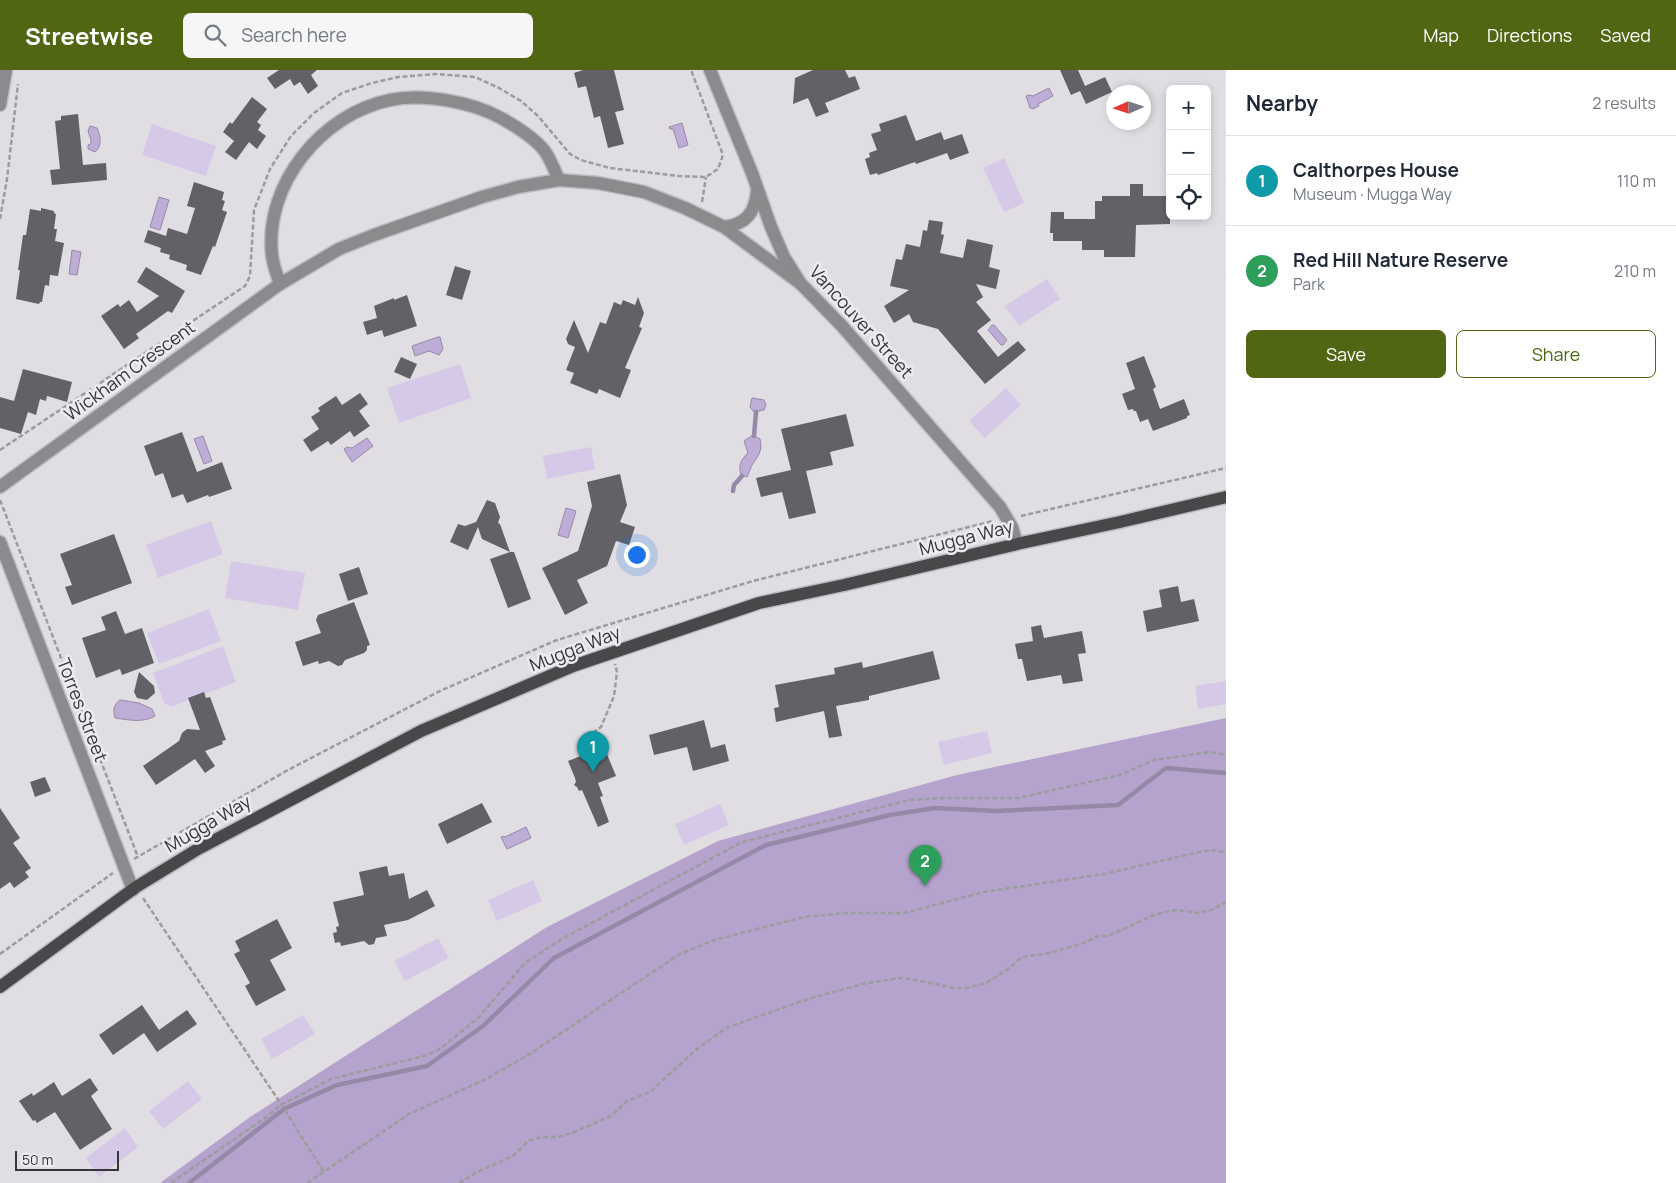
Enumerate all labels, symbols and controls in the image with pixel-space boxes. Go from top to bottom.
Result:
search box [183,13,533,58]
text: Streetwise [25,19,153,52]
icon: search [201,21,229,49]
text: Search here [241,22,347,48]
text: Map [1423,23,1459,47]
text: Directions [1487,23,1572,47]
text: Saved [1600,23,1651,47]
north arrow [1106,85,1151,130]
map controls [1166,85,1211,220]
button: + [1166,85,1211,130]
text: Nearby [1246,89,1318,117]
text: 2 results [1592,92,1656,114]
button: − [1166,130,1211,175]
text: Calthorpes House [1293,157,1459,183]
text: 1 [1258,170,1266,192]
text: 110 m [1617,170,1656,192]
button: locate [1166,175,1211,220]
text: Museum · Mugga Way [1293,183,1452,205]
text: Red Hill Nature Reserve [1293,247,1508,273]
street label: Vancouver Street [805,260,919,383]
text: 2 [1257,260,1267,282]
text: 210 m [1614,260,1656,282]
text: Park [1293,273,1325,295]
street label: Wickham Crescent [59,315,200,426]
button: Save [1246,330,1446,378]
button: Share [1456,330,1656,378]
street label: Mugga Way [916,514,1016,560]
your location [624,542,650,568]
street label: Mugga Way [526,620,624,676]
street label: Torres Street [52,654,114,765]
pin: 1 [577,731,609,772]
street label: Mugga Way [160,789,255,857]
pin: 2 [909,845,941,886]
scale bar [15,1148,119,1171]
text: 50 m [22,1150,53,1169]

